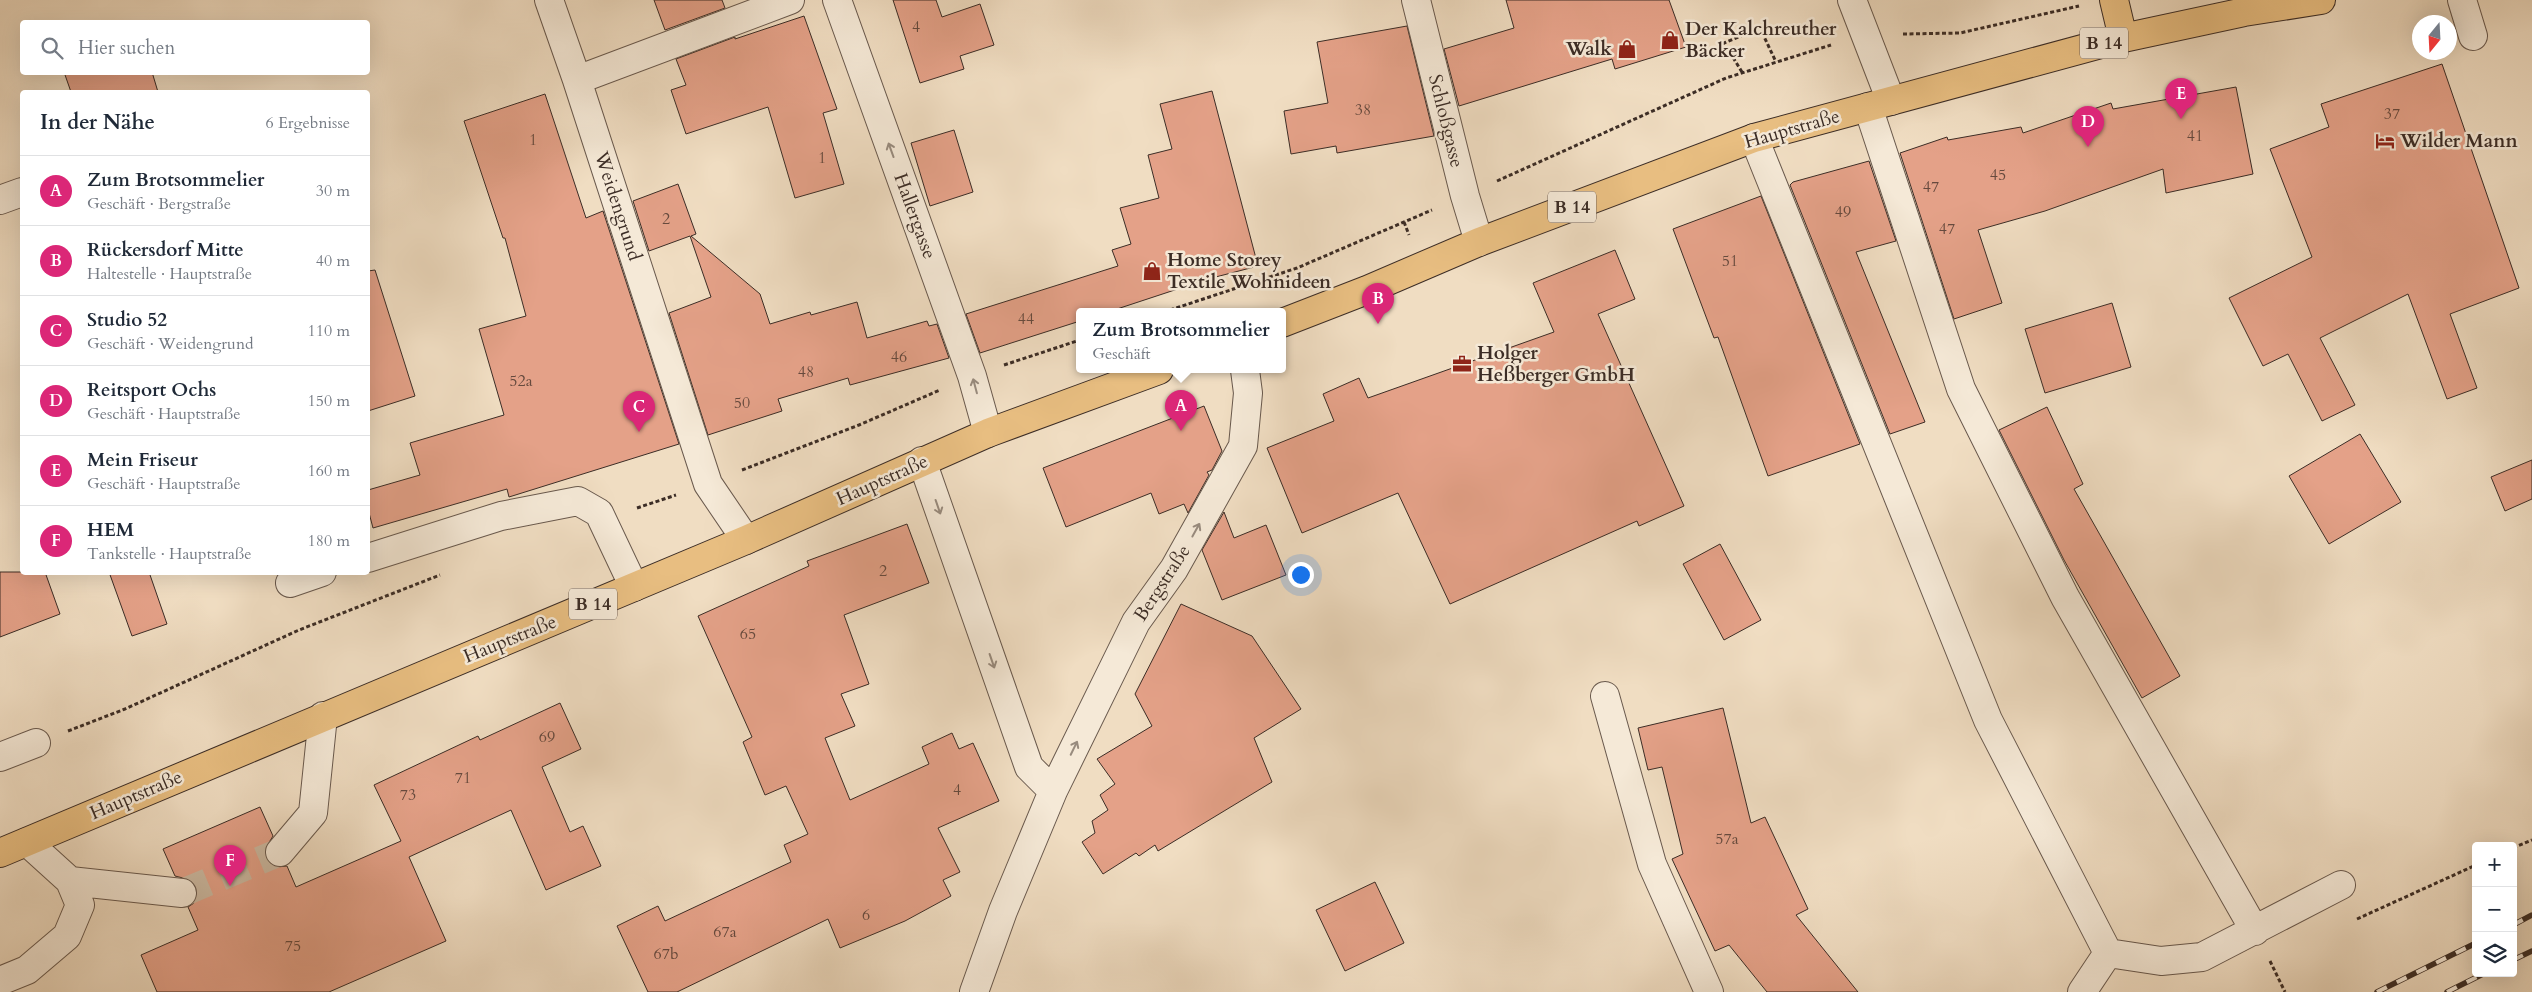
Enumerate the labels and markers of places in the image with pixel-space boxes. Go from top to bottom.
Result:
place label: Der Kalchreuther Bäcker [1685,16,1837,64]
shop icon: Der Kalchreuther Bäcker [1659,29,1681,51]
place label: Walk [1565,36,1612,62]
shop icon: Walk [1616,38,1638,60]
pin: E [2165,78,2197,119]
pin: D [2072,106,2104,147]
place label: Wilder Mann [2399,128,2518,154]
hotel icon: Wilder Mann [2374,130,2396,152]
place label: Home Storey Textile Wohnideen [1167,247,1332,295]
shop icon: Home Storey Textile Wohnideen [1141,260,1163,282]
pin: B [1362,283,1394,324]
place label: Holger Heßberger GmbH [1477,340,1635,388]
office icon: Holger Heßberger GmbH [1451,353,1473,375]
pin: A [1165,390,1197,431]
pin: C [623,391,655,432]
pin: F [214,845,246,886]

